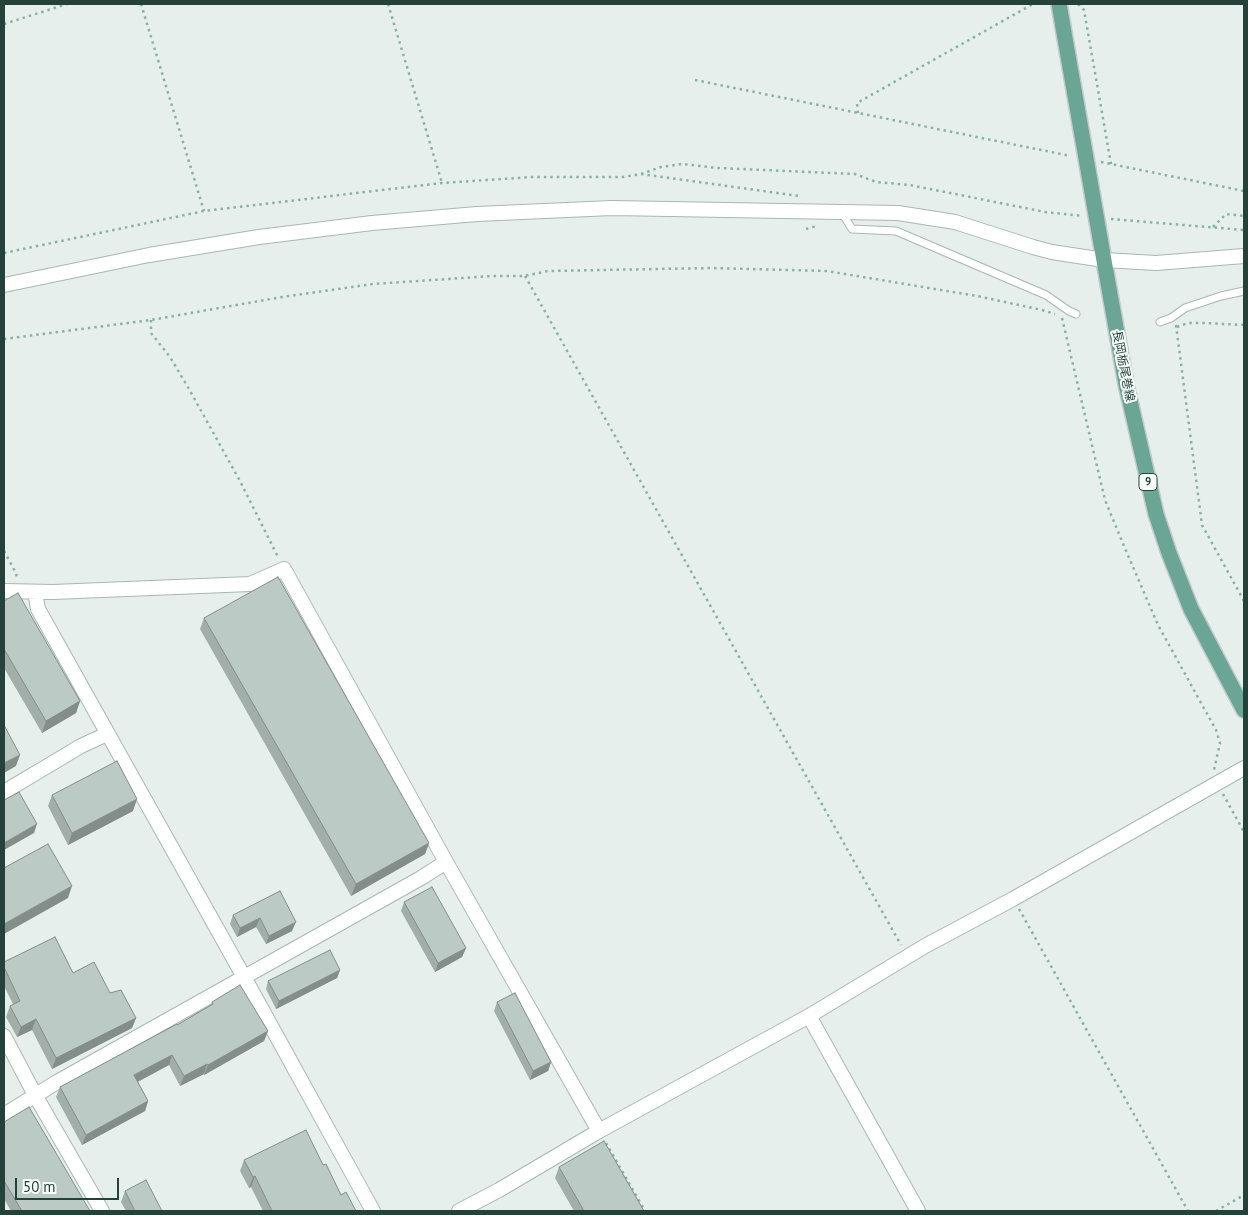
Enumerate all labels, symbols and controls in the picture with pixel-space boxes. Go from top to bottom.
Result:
street label: 長岡栃尾巻線 [1109,329,1137,403]
road number: 9 [1139,474,1157,491]
scale bar [18,1168,121,1200]
text: 50 m [23,1177,56,1196]

